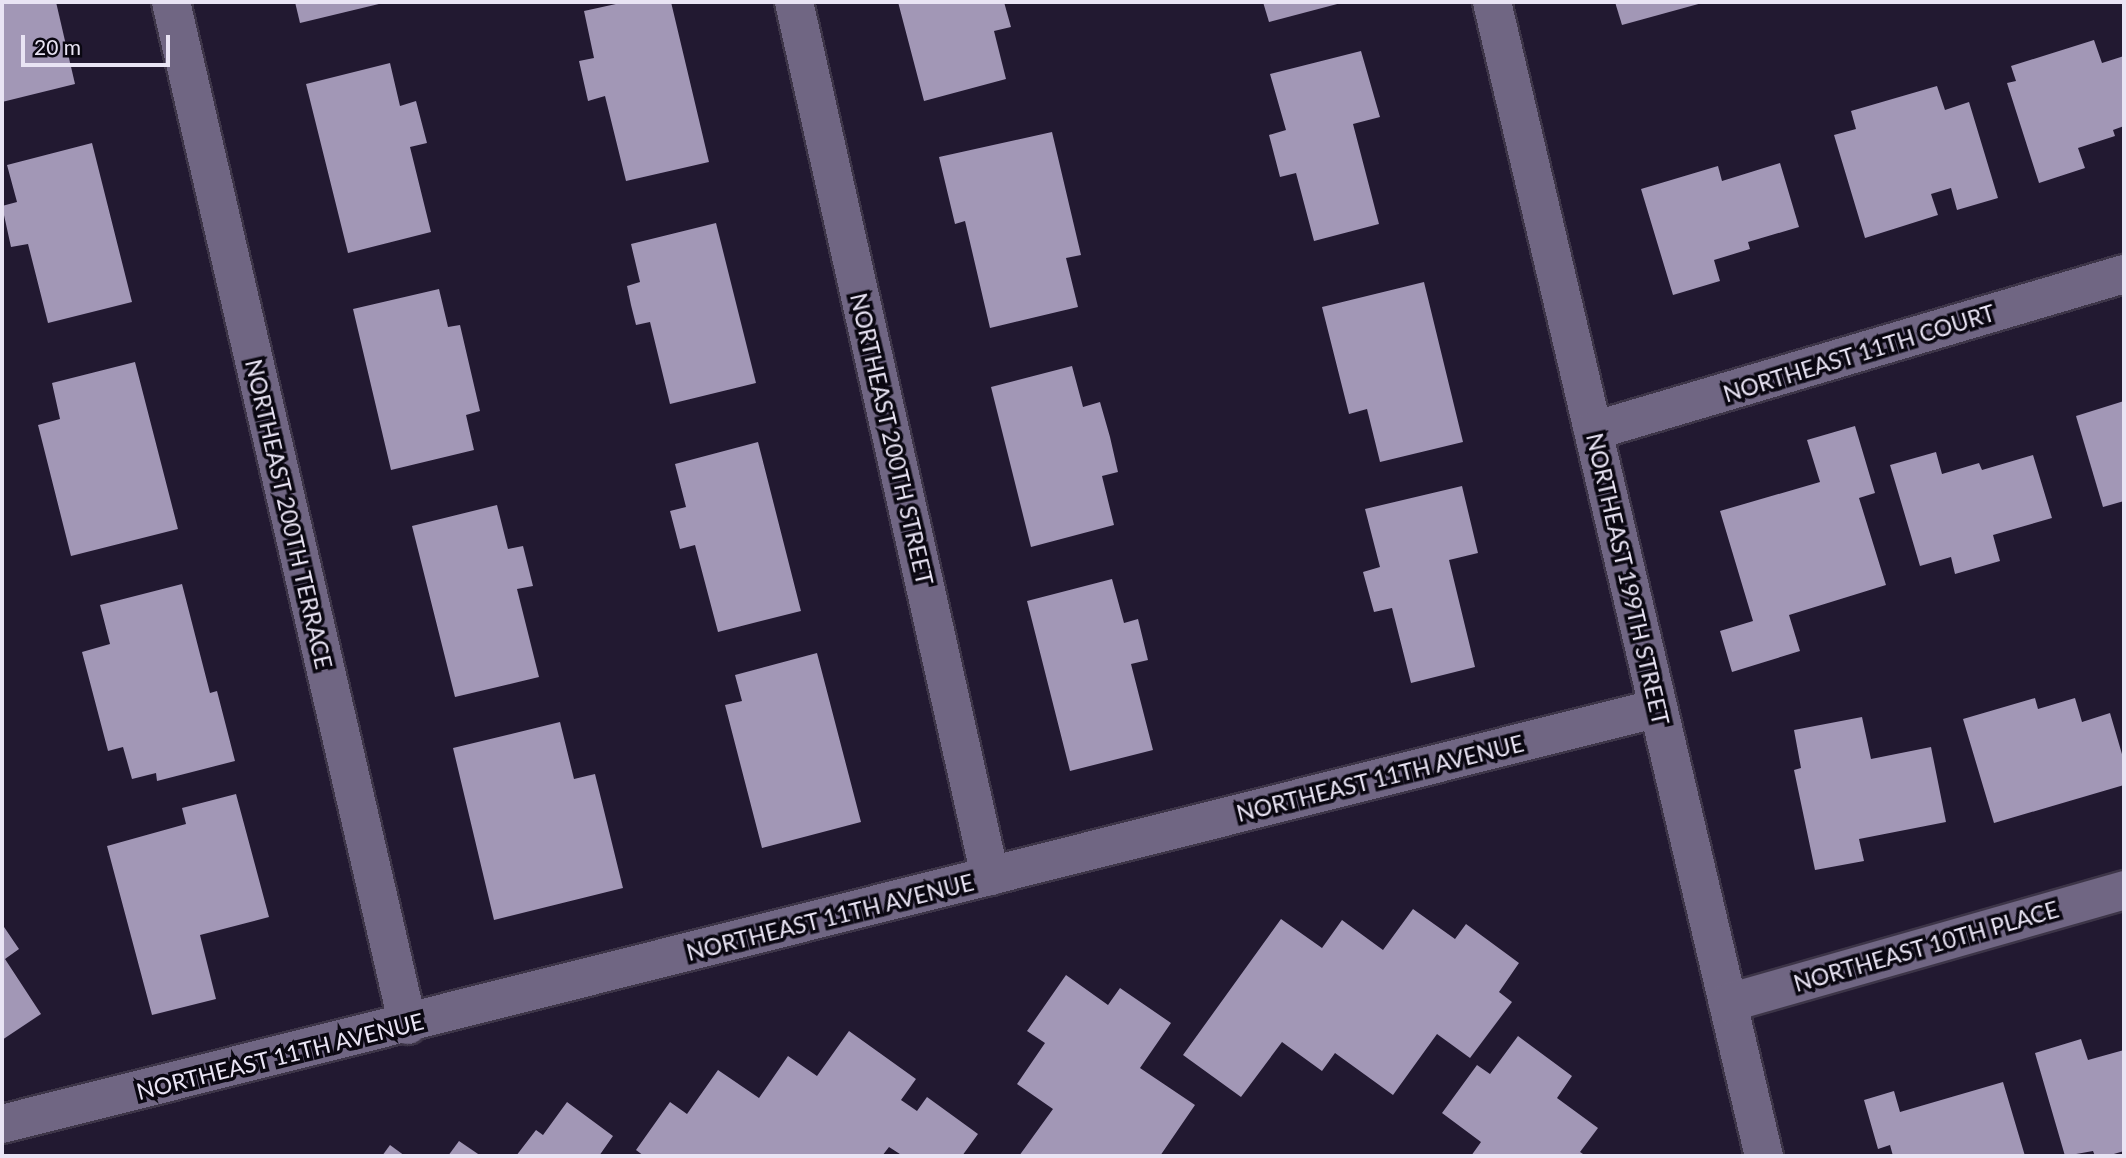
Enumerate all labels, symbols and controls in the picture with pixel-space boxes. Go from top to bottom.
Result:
scale bar [24,21,173,65]
text: 20 m [34,34,81,59]
street label: NORTHEAST 200TH STREET [845,290,939,588]
street label: NORTHEAST 11TH COURT [1719,298,1999,408]
street label: NORTHEAST 200TH TERRACE [240,356,338,672]
street label: NORTHEAST 199TH STREET [1581,430,1675,728]
street label: NORTHEAST 11TH AVENUE [1233,729,1527,827]
street label: NORTHEAST 11TH AVENUE [683,868,977,966]
street label: NORTHEAST 10TH PLACE [1790,895,2062,997]
street label: NORTHEAST 11TH AVENUE [133,1007,427,1105]

